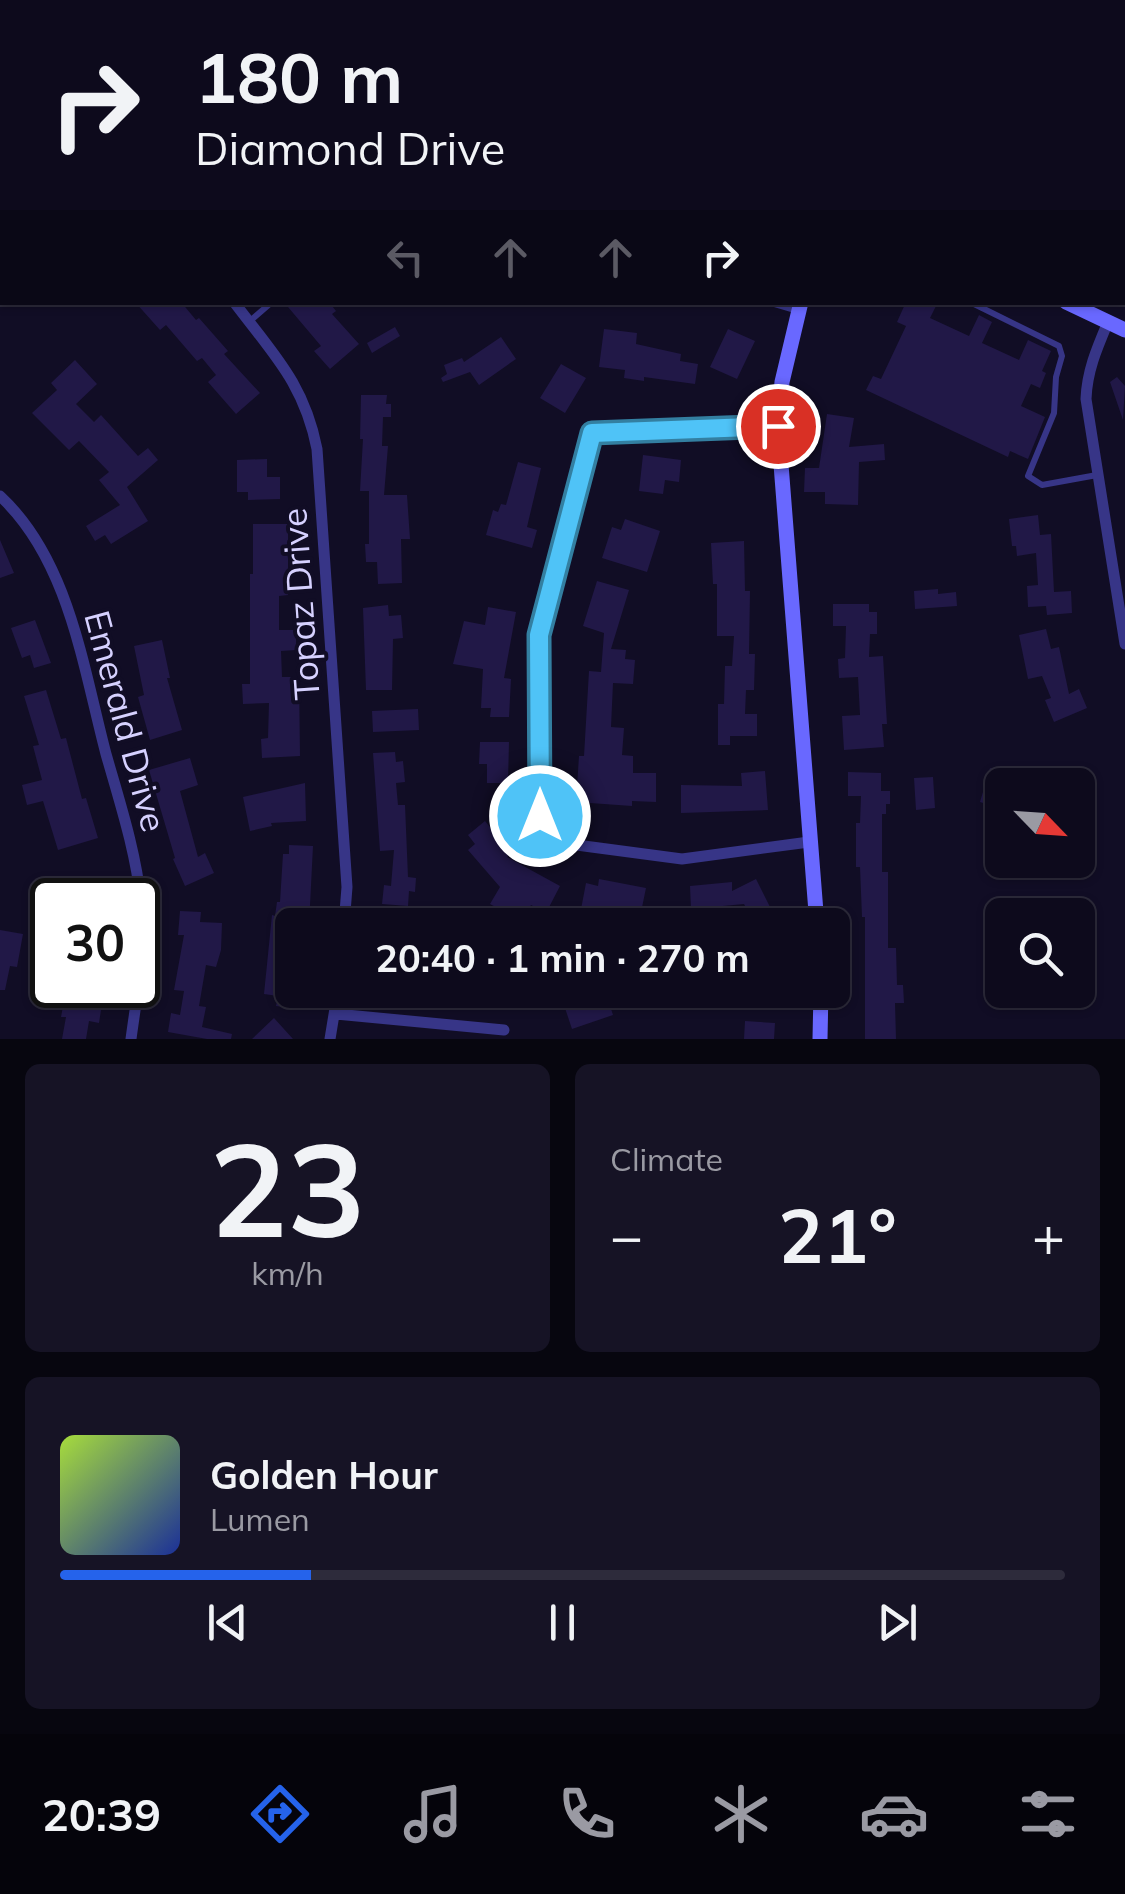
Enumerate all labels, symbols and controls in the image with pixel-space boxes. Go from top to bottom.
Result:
text: 180 m [195,33,403,121]
icon: right [30,40,160,170]
text: Diamond Drive [195,120,505,176]
icon: left [378,230,433,285]
icon: ahead [483,230,538,285]
icon: ahead [588,230,643,285]
icon: right [693,230,748,285]
pin [736,384,821,469]
icon: arrive [751,399,806,454]
street label: Topaz Drive [271,507,329,701]
street label: Emerald Drive [75,606,177,836]
position arrow [488,764,592,868]
north arrow [985,768,1095,878]
map controls [985,768,1095,1008]
speed limit sign: 30 [30,878,160,1008]
button: search [985,898,1095,1008]
text: 20:40 · 1 min · 270 m [375,934,750,982]
text: 23 [209,1106,366,1270]
text: Climate [610,1139,723,1179]
text: 21° [778,1188,897,1282]
text: − [610,1201,643,1270]
text: + [1032,1201,1065,1270]
text: km/h [251,1253,324,1293]
text: Golden Hour [210,1451,438,1499]
text: Lumen [210,1499,310,1539]
icon: previous [200,1595,255,1650]
icon: pause [535,1595,590,1650]
icon: next [870,1595,925,1650]
icon: directions [245,1779,315,1849]
icon: music [398,1779,468,1849]
icon: phone [552,1779,622,1849]
icon: climate [706,1779,776,1849]
icon: car [859,1779,929,1849]
icon: filters [1013,1779,1083,1849]
text: 20:39 [42,1786,161,1842]

